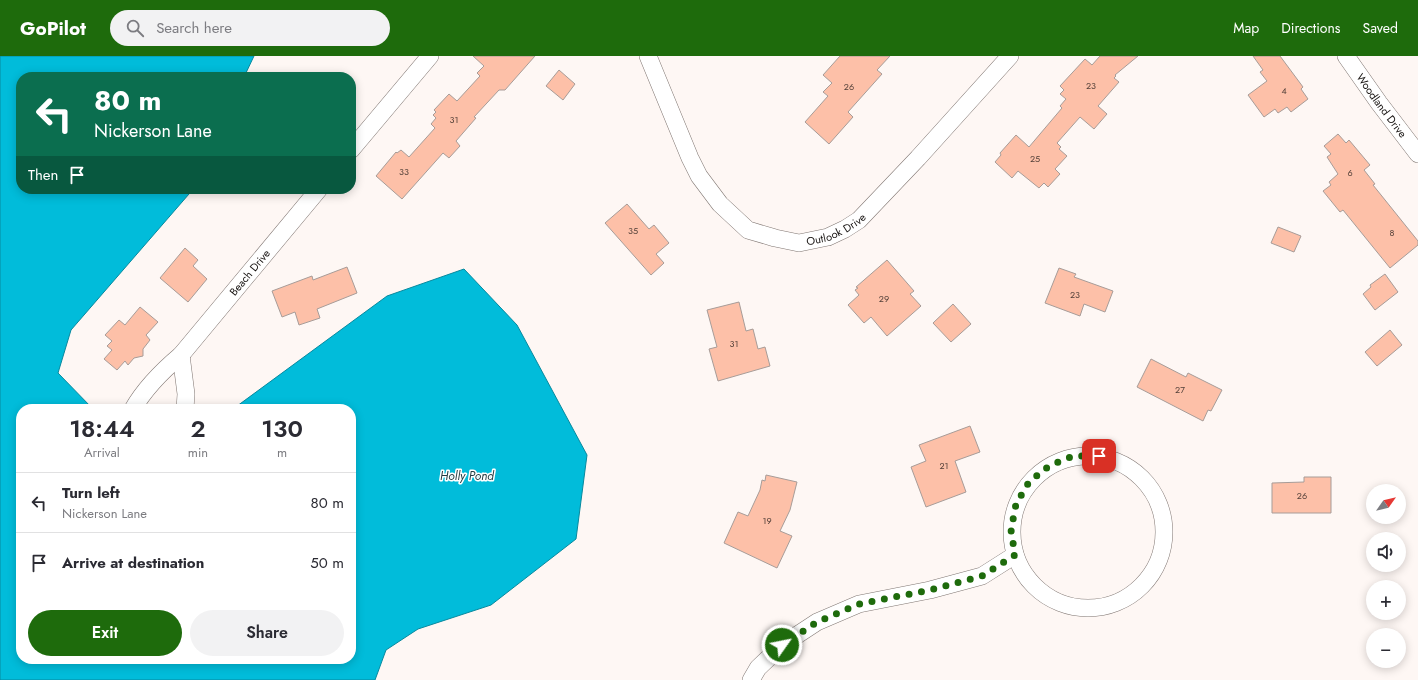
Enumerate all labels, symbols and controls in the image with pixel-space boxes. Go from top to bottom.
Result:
search box [110,10,390,46]
text: GoPilot [20,15,86,42]
icon: search [124,17,146,39]
text: Search here [156,17,232,39]
text: Map [1233,18,1259,38]
text: Directions [1281,18,1341,38]
text: Saved [1363,18,1398,38]
street label: Woodland Drive [1353,70,1411,141]
house number: 23 [1086,79,1096,92]
text: 80 m [94,80,161,121]
house number: 26 [844,80,854,93]
house number: 4 [1281,84,1287,97]
icon: left [28,88,80,140]
house number: 31 [450,113,458,126]
text: Nickerson Lane [94,118,212,144]
house number: 25 [1030,152,1040,165]
text: Then [28,164,58,186]
icon: arrive [66,164,88,186]
house number: 33 [399,165,409,178]
house number: 6 [1347,166,1353,179]
street label: Outlook Drive [805,209,870,249]
house number: 35 [628,224,638,237]
house number: 8 [1390,226,1395,239]
street label: Beach Drive [226,246,274,299]
house number: 23 [1070,288,1080,301]
house number: 29 [879,292,889,305]
house number: 31 [730,337,738,350]
house number: 27 [1175,383,1185,396]
text: 18:44 [69,411,135,446]
text: 2 [190,411,206,446]
text: 130 [261,411,303,446]
pin [1082,439,1116,473]
text: Arrival [84,443,120,462]
text: min [188,443,208,462]
text: m [277,443,287,462]
icon: arrive [1088,445,1110,467]
house number: 21 [939,459,949,472]
water label: Holly Pond [440,467,495,485]
text: Turn left [62,482,120,504]
north arrow [1366,484,1406,524]
map controls [1366,484,1406,668]
house number: 26 [1297,489,1307,502]
icon: left [28,492,50,514]
text: 80 m [311,492,344,514]
text: Nickerson Lane [62,504,147,523]
house number: 19 [762,514,772,527]
button: sound [1366,532,1406,572]
icon: arrive [28,552,50,574]
text: Arrive at destination [62,552,204,574]
text: 50 m [310,552,344,574]
button: + [1366,580,1406,620]
button: Exit [28,610,182,656]
button: Share [190,610,344,656]
position arrow [761,624,803,666]
button: − [1366,628,1406,668]

